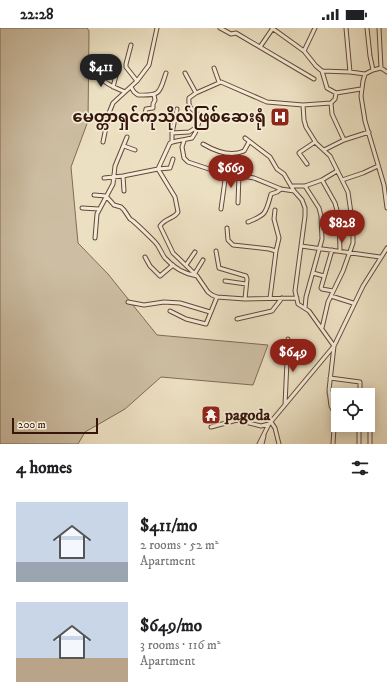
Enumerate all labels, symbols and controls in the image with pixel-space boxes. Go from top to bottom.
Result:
text: 22:28 [20,5,54,24]
pin: $411 [77,54,125,88]
text: $411 [89,59,113,75]
place label: မေတ္တာရှင်ကုသိုလ်ဖြစ်ဆေးရုံ [73,105,266,130]
hospital icon: မေတ္တာရှင်ကုသိုလ်ဖြစ်ဆေးရုံ [269,106,291,128]
pin: $669 [207,155,255,189]
text: $669 [217,160,245,176]
pin: $828 [318,210,366,244]
text: $828 [329,215,355,231]
pin: $649 [269,339,317,373]
text: $649 [279,344,307,360]
map controls [331,388,375,432]
button: locate [331,388,375,432]
temple icon: pagoda [200,404,222,426]
place label: pagoda [224,405,271,425]
scale bar [12,416,98,435]
text: 200 m [18,418,46,432]
text: 4 homes [16,457,72,479]
icon: filters [349,457,371,479]
text: $411/mo [140,515,197,537]
icon: home [48,518,96,566]
text: 2 rooms · 52 m² [140,537,219,553]
text: Apartment [140,553,195,569]
text: $649/mo [140,615,202,637]
icon: home [48,618,96,666]
text: 3 rooms · 116 m² [140,637,221,653]
text: Apartment [140,653,195,669]

